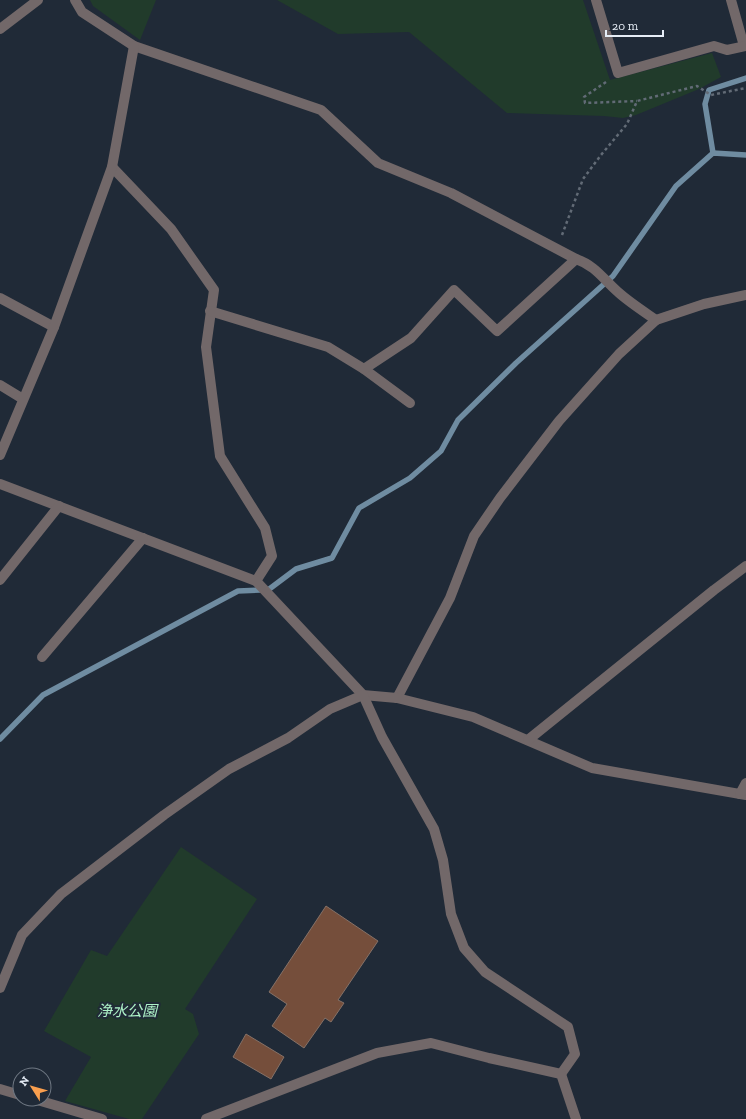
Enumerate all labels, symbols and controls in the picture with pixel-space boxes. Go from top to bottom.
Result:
scale bar [606,12,663,38]
text: 20 m [612,19,639,33]
park label: 浄水公園 [97,1002,159,1020]
north arrow [12,1067,52,1107]
text: N [17,1074,33,1089]

